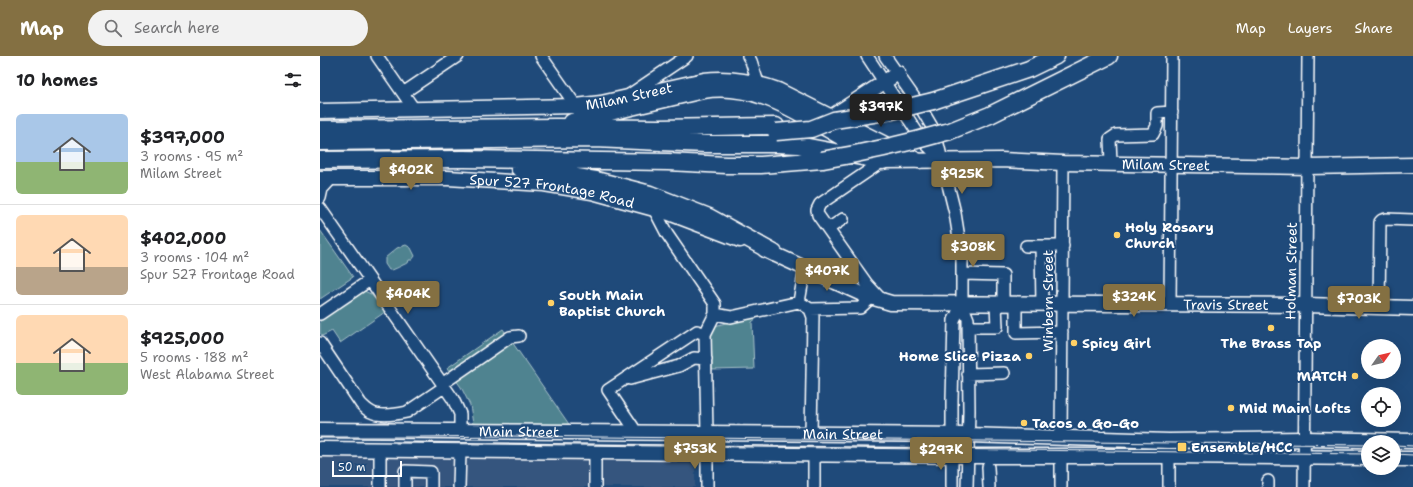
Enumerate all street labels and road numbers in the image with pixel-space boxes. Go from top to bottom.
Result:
street label: Milam Street [585,78,674,114]
street label: Milam Street [1122,155,1210,174]
street label: Spur 527 Frontage Road [469,170,637,212]
street label: Holman Street [1281,222,1301,320]
street label: Winbern Street [1039,250,1057,352]
street label: Travis Street [1183,295,1269,314]
street label: Main Street [479,422,559,441]
street label: Main Street [803,425,883,443]

